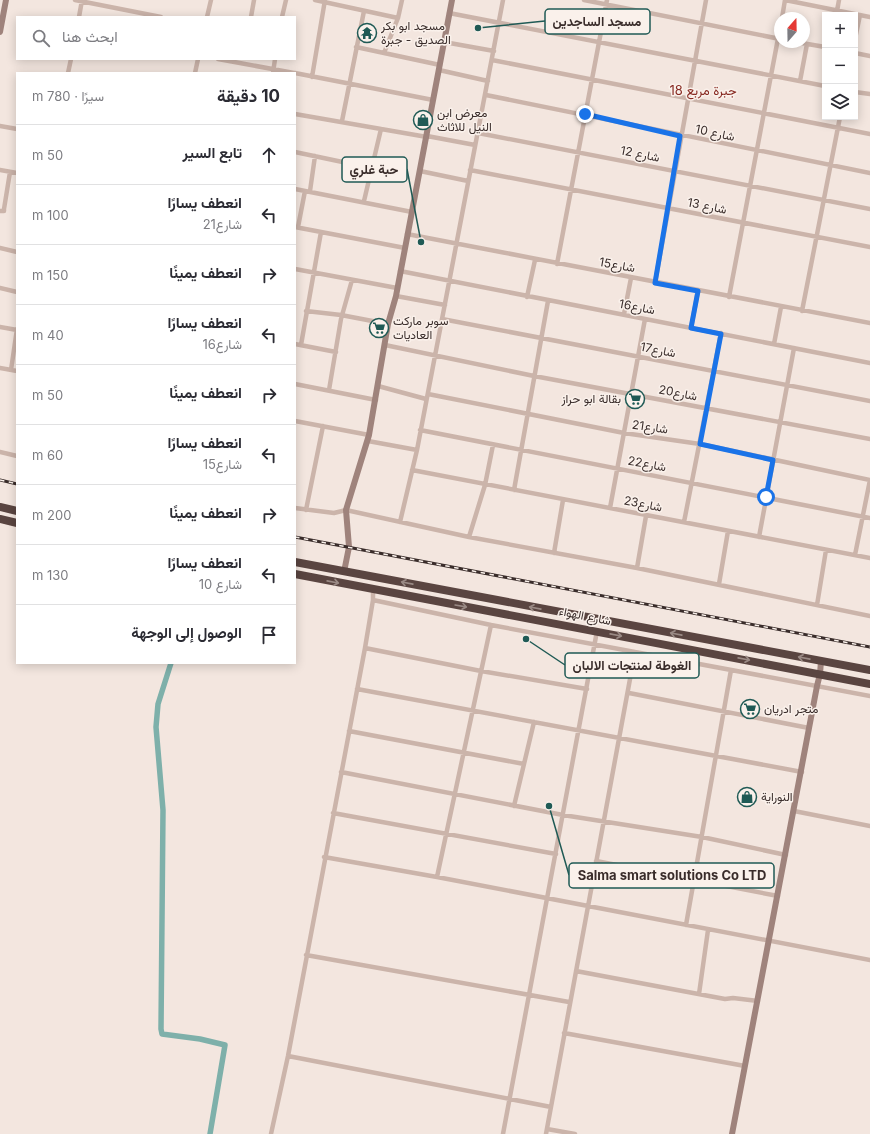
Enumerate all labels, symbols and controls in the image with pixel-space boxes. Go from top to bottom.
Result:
callout: مسجد الساجدين [545,9,650,34]
north arrow [774,12,810,48]
map controls [822,12,858,120]
button: + [822,12,858,48]
text: مسجد الساجدين [553,13,641,29]
search box [16,16,296,60]
place label: مسجد ابو بكر الصديق - جبرة [380,18,451,48]
temple icon: مسجد ابو بكر الصديق - جبرة [356,22,378,44]
icon: search [30,27,52,49]
text: ابحث هنا [62,27,118,46]
button: − [822,48,858,84]
district label: جبرة مربع 18 [669,82,737,100]
button: layers [822,84,858,120]
text: 10 دقيقة [217,86,280,106]
text: سيرًا · 780 m [32,88,104,104]
place label: معرض ابن النيل للاثاث [437,105,492,135]
route end [576,105,594,123]
shop icon: معرض ابن النيل للاثاث [412,109,434,131]
street label: شارع 10 [694,121,736,146]
street label: شارع 12 [619,142,661,167]
text: تابع السير [183,143,242,162]
icon: ahead [258,144,280,166]
text: 50 m [32,147,63,163]
callout: حبة غلري [342,157,407,182]
text: حبة غلري [350,161,399,180]
text: انعطف يسارًا [167,193,242,212]
street label: شارع 13 [686,194,728,219]
icon: left [258,204,280,226]
text: 100 m [32,207,69,223]
text: شارع21 [203,216,242,232]
street label: شارع15 [598,254,636,277]
text: انعطف يمينًا [169,263,242,282]
icon: right [258,264,280,286]
text: 150 m [32,267,68,283]
street label: شارع16 [617,296,656,319]
text: انعطف يسارًا [167,313,242,332]
place label: سوبر ماركت العاديات [393,313,448,342]
supermarket icon: سوبر ماركت العاديات [368,317,390,339]
icon: left [258,324,280,346]
text: 40 m [32,327,64,343]
text: شارع16 [202,336,242,352]
street label: شارع17 [639,339,677,362]
street label: شارع20 [657,381,699,406]
text: انعطف يمينًا [169,383,242,402]
icon: right [258,384,280,406]
text: 50 m [32,387,63,403]
supermarket icon: بقالة ابو حراز [624,388,646,410]
place label: بقالة ابو حراز [561,391,621,407]
street label: شارع21 [631,417,669,438]
text: انعطف يسارًا [167,433,242,452]
icon: left [258,444,280,466]
text: 60 m [32,447,63,463]
street label: شارع22 [626,453,667,476]
text: شارع15 [203,456,242,472]
route start [757,488,775,506]
street label: شارع23 [622,492,664,517]
text: انعطف يمينًا [169,503,242,522]
icon: right [258,504,280,526]
text: 200 m [32,507,71,523]
text: انعطف يسارًا [167,553,242,572]
icon: left [258,564,280,586]
text: 130 m [32,567,69,583]
text: شارع 10 [199,576,242,592]
one-way arrow [326,578,339,586]
one-way arrow [401,579,414,587]
one-way arrow [454,602,467,610]
one-way arrow [529,603,542,611]
street label: شارع الهواء [557,603,612,630]
text: الوصول إلى الوجهة [131,623,242,642]
icon: arrive [258,624,280,646]
one-way arrow [670,630,683,638]
one-way arrow [610,631,623,639]
callout: الغوطة لمنتجات الالبان [565,653,699,678]
one-way arrow [798,654,811,662]
one-way arrow [737,656,750,664]
text: الغوطة لمنتجات الالبان [573,657,691,674]
supermarket icon: متجر ادريان [739,698,761,720]
place label: متجر ادريان [764,701,819,717]
shop icon: النوراية [736,786,758,808]
place label: النوراية [761,789,793,805]
callout: Salma smart solutions Co LTD [569,863,774,888]
text: Salma smart solutions Co LTD [578,867,766,883]

